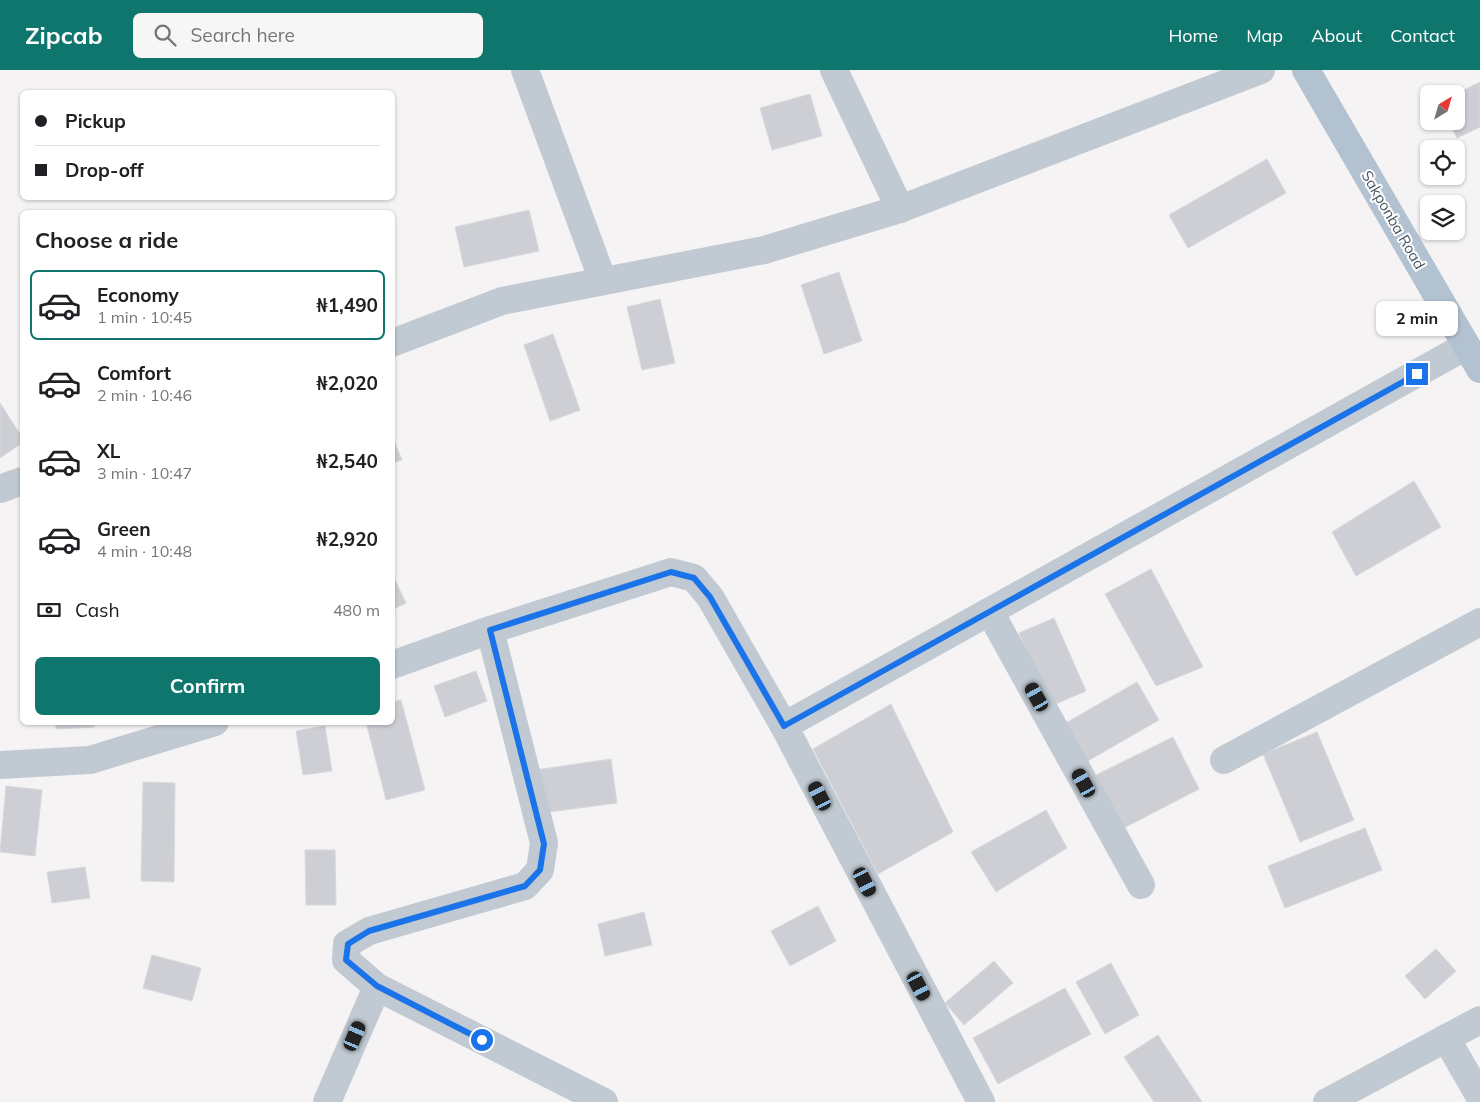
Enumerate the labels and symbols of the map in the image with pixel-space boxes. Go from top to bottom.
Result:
north arrow [1420,85,1465,130]
street label: Sakponba Road [1357,167,1429,273]
callout: 2 min [1376,302,1458,336]
route end [1406,363,1428,385]
car [1023,680,1050,714]
car [1070,766,1097,800]
car [806,779,833,813]
car [851,865,878,899]
car [905,969,932,1003]
car [342,1019,367,1053]
route start [471,1029,493,1051]

